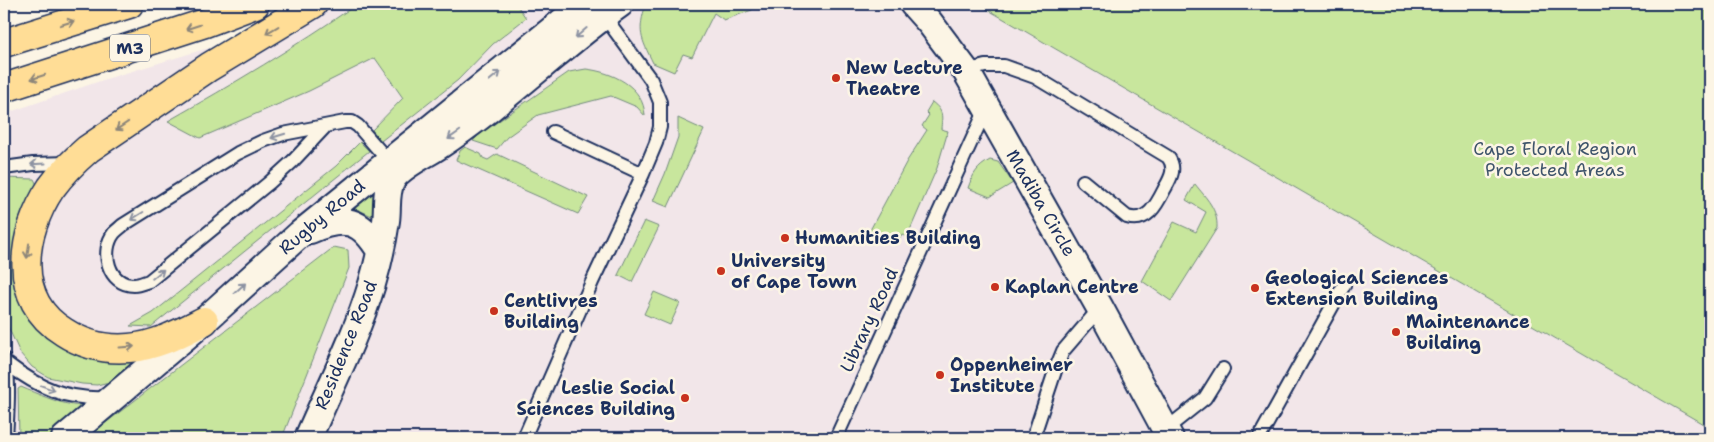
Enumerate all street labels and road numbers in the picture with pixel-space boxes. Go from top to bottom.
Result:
road number: M3 [110,34,150,62]
street label: Madiba Circle [1001,145,1081,261]
street label: Rugby Road [274,174,370,260]
street label: Library Road [834,264,904,376]
street label: Residence Road [309,277,383,413]

